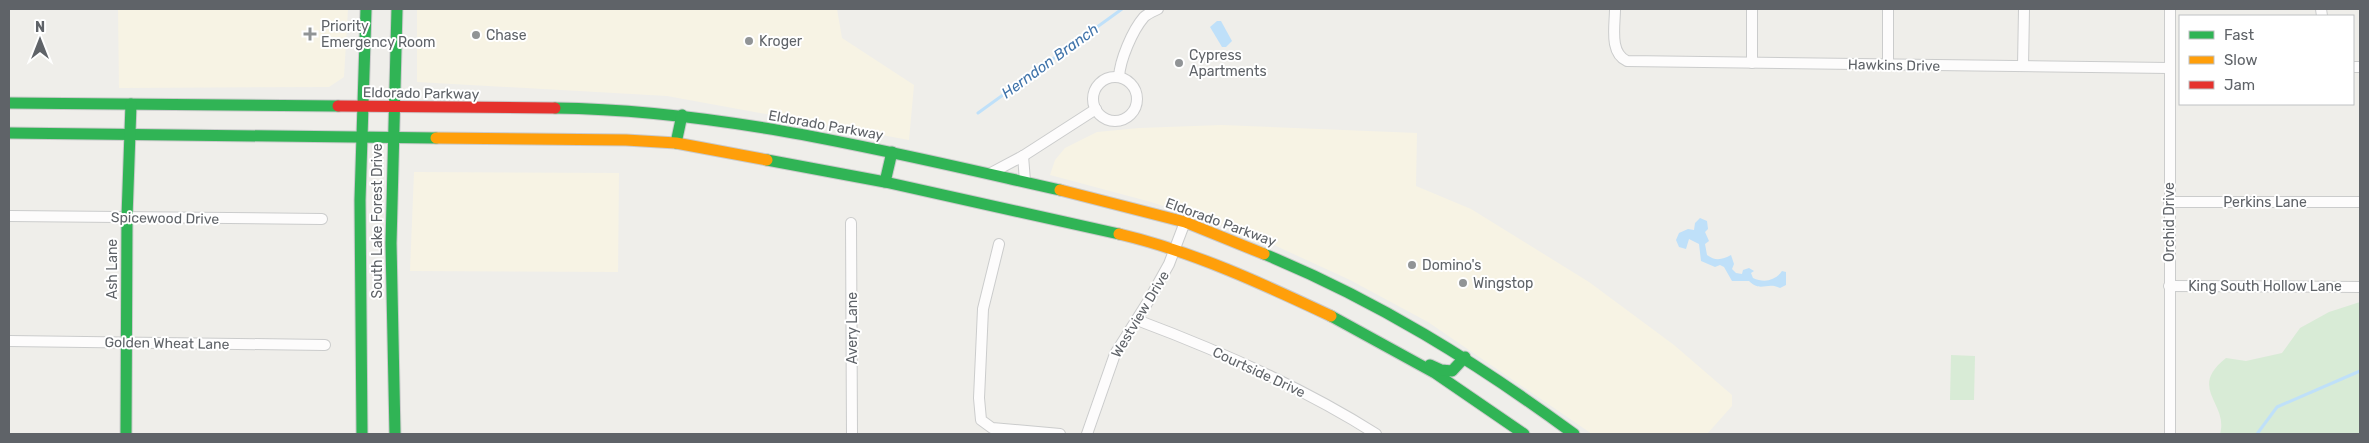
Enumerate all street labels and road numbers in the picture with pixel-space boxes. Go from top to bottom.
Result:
street label: Hawkins Drive [1848,56,1940,75]
street label: Eldorado Parkway [363,84,480,103]
street label: Eldorado Parkway [767,107,885,144]
street label: South Lake Forest Drive [369,143,386,299]
street label: Orchid Drive [2161,182,2178,262]
street label: Perkins Lane [2223,194,2307,211]
street label: Eldorado Parkway [1163,195,1279,250]
street label: Spicewood Drive [111,209,219,228]
street label: Ash Lane [104,239,121,299]
street label: Westview Drive [1108,268,1173,361]
street label: King South Hollow Lane [2188,278,2342,295]
street label: Avery Lane [844,292,861,364]
street label: Golden Wheat Lane [104,334,230,353]
street label: Courtside Drive [1210,344,1308,401]

